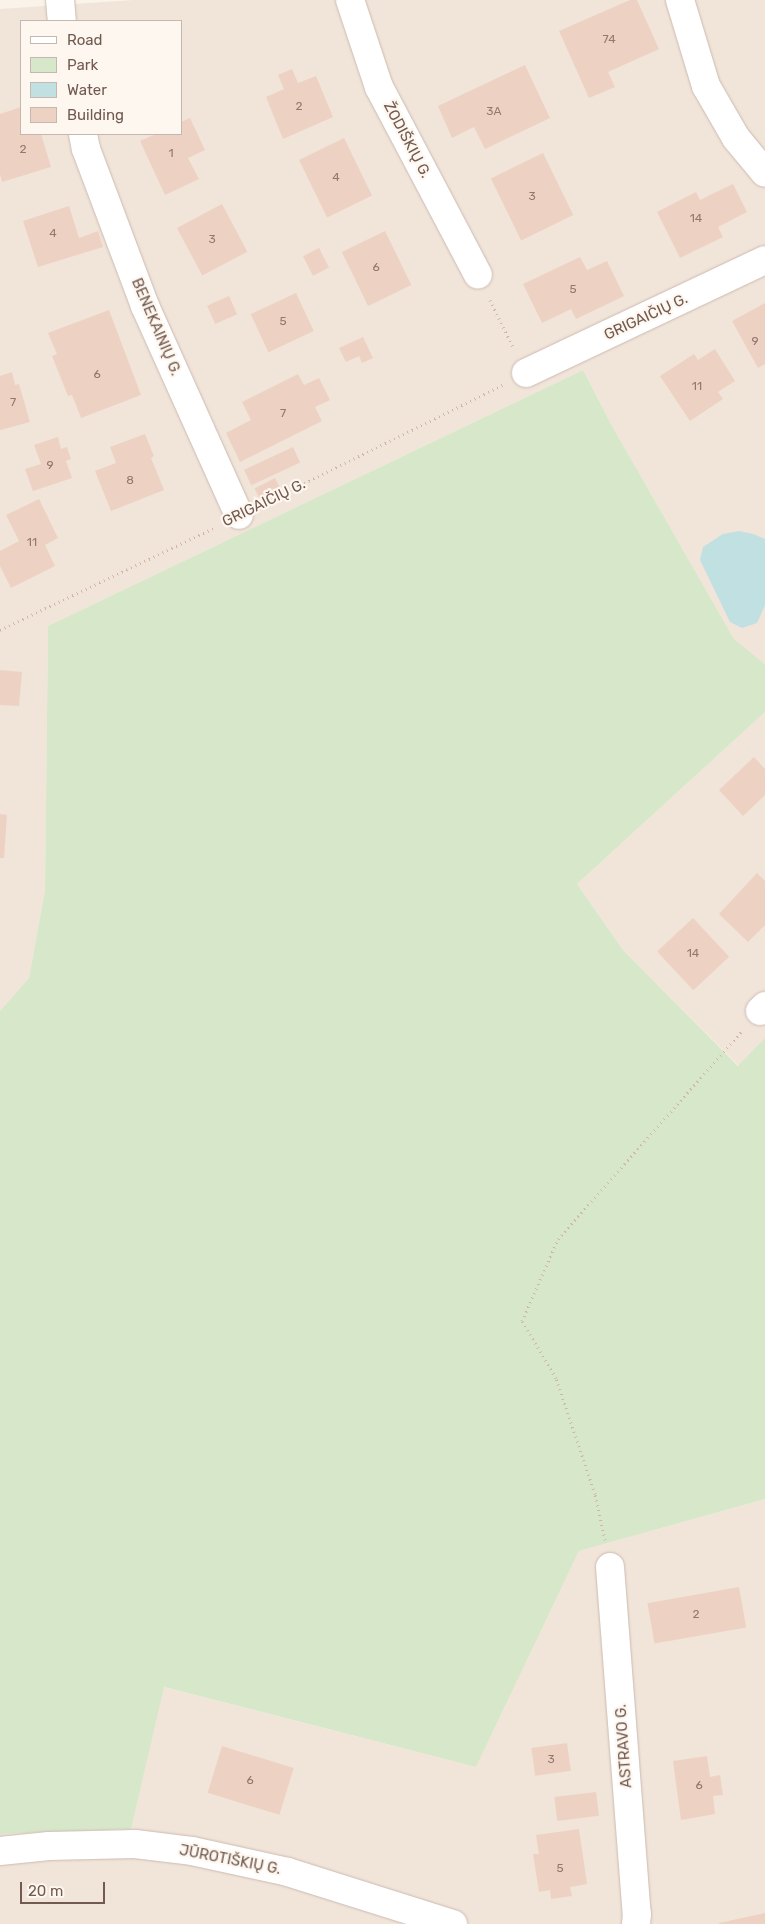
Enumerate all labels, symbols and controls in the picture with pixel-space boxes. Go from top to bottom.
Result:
legend [20,20,182,135]
text: Road [67,31,103,49]
house number: 74 [602,33,616,47]
text: Park [67,56,98,74]
text: Water [67,81,107,99]
street label: ŽODIŠKIŲ G. [379,99,435,181]
house number: 2 [295,100,303,114]
house number: 3A [486,105,502,119]
text: Building [67,106,124,124]
house number: 2 [19,143,27,157]
house number: 1 [168,147,174,161]
house number: 4 [332,171,340,185]
house number: 3 [528,190,536,204]
house number: 14 [690,212,702,226]
house number: 4 [49,227,57,241]
house number: 3 [208,233,216,247]
house number: 6 [372,261,380,275]
street label: BENEKAINIŲ G. [127,275,185,379]
house number: 5 [569,283,577,297]
street label: GRIGAIČIŲ G. [601,290,691,344]
house number: 5 [279,315,287,329]
house number: 9 [751,335,759,349]
house number: 6 [93,368,101,382]
house number: 11 [692,380,702,394]
house number: 7 [10,396,16,410]
house number: 7 [280,407,286,421]
house number: 9 [46,459,54,473]
house number: 8 [126,474,134,488]
street label: GRIGAIČIŲ G. [219,475,309,531]
house number: 11 [27,536,37,550]
house number: 14 [687,947,699,961]
house number: 2 [692,1608,700,1622]
street label: ASTRAVO G. [612,1703,636,1789]
house number: 3 [547,1753,555,1767]
house number: 6 [246,1774,254,1788]
house number: 6 [695,1779,703,1793]
street label: JŪROTIŠKIŲ G. [178,1841,282,1879]
house number: 5 [556,1862,564,1876]
scale bar [22,1872,108,1904]
text: 20 m [28,1882,63,1900]

